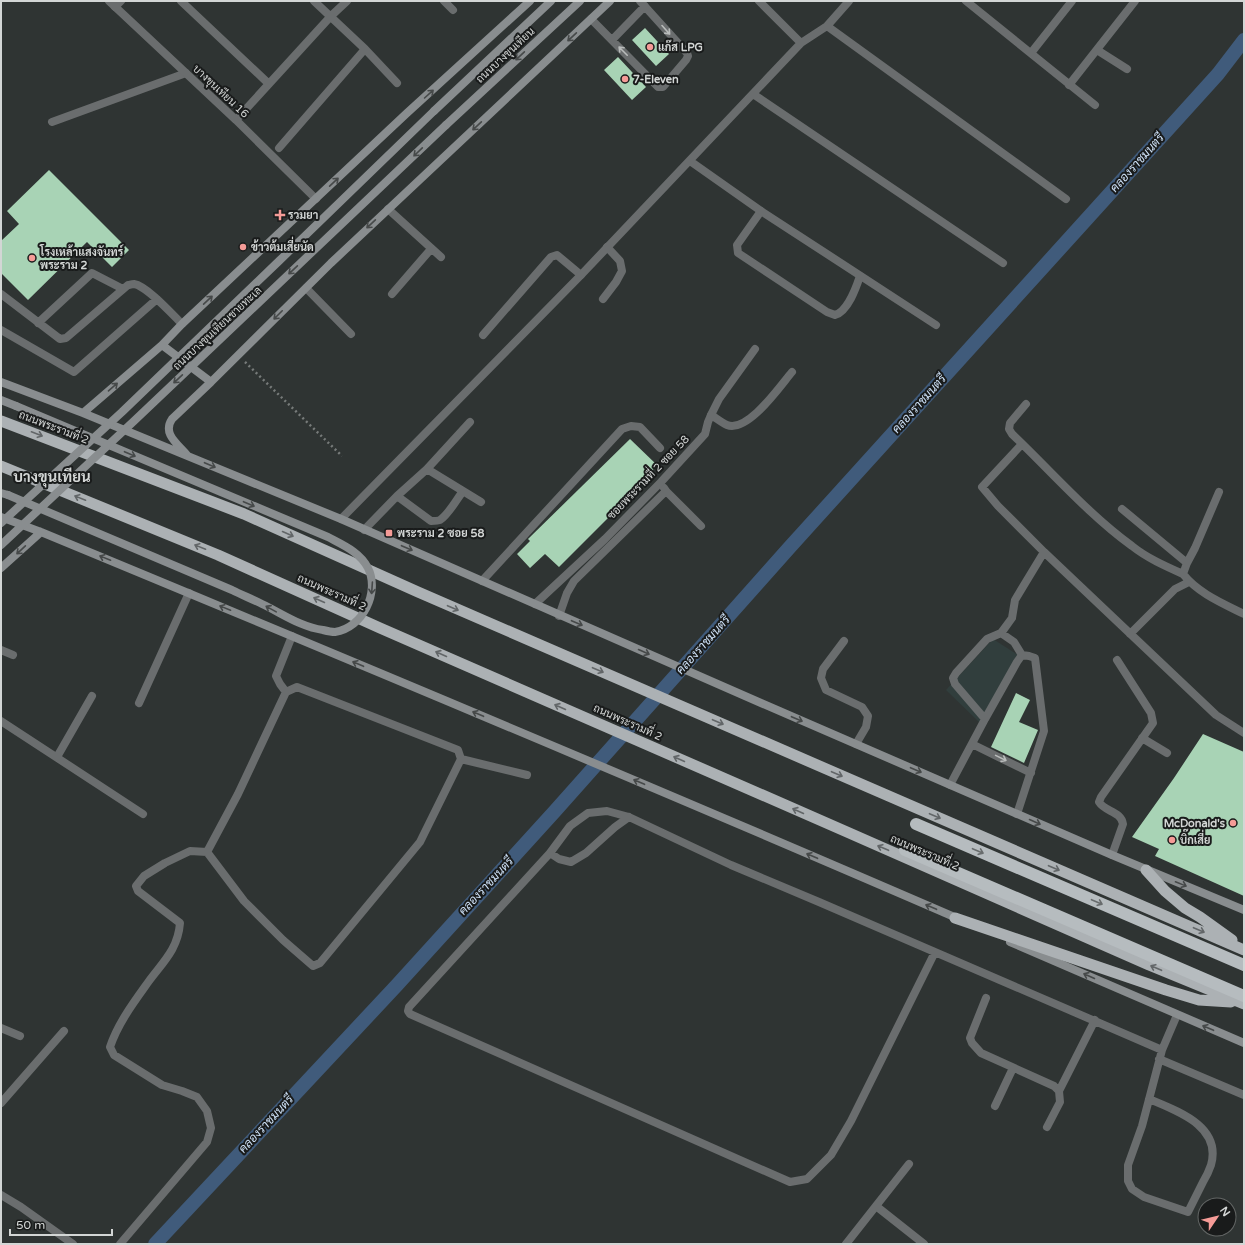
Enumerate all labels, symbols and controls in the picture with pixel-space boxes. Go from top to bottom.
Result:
street label: ถนนบางขุนเทียน [472,23,539,87]
one-way arrow [661,25,671,35]
one-way arrow [567,33,577,42]
place label: แก๊ส LPG [658,39,703,54]
marker: แก๊ส LPG [645,42,655,52]
one-way arrow [618,46,628,56]
one-way arrow [516,51,526,60]
street label: บางขุนเทียน 16 [189,61,253,122]
place label: 7-Eleven [633,73,679,86]
marker: 7-Eleven [620,74,630,84]
one-way arrow [424,89,434,98]
one-way arrow [472,121,482,131]
water label: คลองราชมนตรี [1106,129,1168,195]
one-way arrow [413,147,423,157]
one-way arrow [329,178,339,187]
place label: รวมยา [288,209,318,222]
marker: รวมยา [275,210,285,220]
one-way arrow [366,220,377,229]
place label: ข้าวต้มเสี่ยนัด [251,236,314,254]
marker: ข้าวต้มเสี่ยนัด [238,242,248,252]
place label: โรงเหล้าแสงจันทร์ พระราม 2 [39,244,124,272]
marker: โรงเหล้าแสงจันทร์ พระราม 2 [27,253,37,263]
one-way arrow [288,266,298,275]
street label: ถนนบางขุนเทียนชายทะเล [169,282,266,374]
one-way arrow [203,296,213,305]
one-way arrow [273,310,283,320]
water label: คลองราชมนตรี [888,370,950,436]
one-way arrow [173,374,183,384]
one-way arrow [107,383,118,392]
street label: ถนนพระรามที่ 2 [17,403,93,447]
street label: ซอยพระรามที่ 2 ซอย 58 [601,429,692,522]
one-way arrow [31,431,43,439]
one-way arrow [123,451,135,458]
one-way arrow [204,461,216,469]
district label: บางขุนเทียน [13,467,91,488]
one-way arrow [75,494,87,502]
one-way arrow [243,501,255,508]
place label: พระราม 2 ซอย 58 [397,527,484,540]
marker: พระราม 2 ซอย 58 [384,528,394,538]
one-way arrow [282,531,294,538]
one-way arrow [195,543,207,551]
one-way arrow [16,545,26,555]
one-way arrow [400,545,412,553]
one-way arrow [100,554,112,562]
street label: ถนนพระรามที่ 2 [295,567,370,613]
one-way arrow [368,582,375,595]
one-way arrow [314,596,326,603]
one-way arrow [220,604,232,611]
one-way arrow [265,604,277,612]
one-way arrow [447,604,459,612]
water label: คลองราชมนตรี [672,611,734,677]
one-way arrow [571,620,583,627]
one-way arrow [637,649,649,656]
one-way arrow [435,650,447,657]
one-way arrow [353,659,365,667]
one-way arrow [592,667,604,675]
street label: ถนนพระรามที่ 2 [591,697,666,743]
one-way arrow [554,702,566,710]
one-way arrow [472,710,484,718]
one-way arrow [790,716,802,723]
one-way arrow [711,719,723,726]
one-way arrow [673,755,685,762]
one-way arrow [995,755,1007,762]
one-way arrow [910,767,922,774]
one-way arrow [831,771,843,778]
one-way arrow [633,778,645,785]
one-way arrow [793,807,805,814]
one-way arrow [928,813,940,821]
place label: McDonald's [1164,817,1226,830]
marker: McDonald's [1228,818,1238,828]
one-way arrow [1029,819,1041,826]
street label: ถนนพระรามที่ 2 [888,827,963,873]
place label: บิ๊กเสี่ย [1180,828,1210,847]
marker: บิ๊กเสี่ย [1167,835,1177,845]
one-way arrow [878,844,890,852]
one-way arrow [972,847,984,855]
one-way arrow [806,852,818,859]
water label: คลองราชมนตรี [455,853,517,918]
one-way arrow [1048,865,1060,872]
one-way arrow [1174,881,1186,888]
one-way arrow [1091,899,1103,906]
one-way arrow [926,903,938,911]
one-way arrow [1193,927,1205,935]
one-way arrow [1151,963,1163,971]
one-way arrow [1083,972,1095,979]
one-way arrow [1203,1024,1215,1031]
water label: คลองราชมนตรี [235,1091,297,1156]
north arrow [1197,1197,1237,1237]
text: N [1217,1204,1233,1219]
scale bar [10,1211,112,1237]
text: 50 m [16,1218,45,1232]

